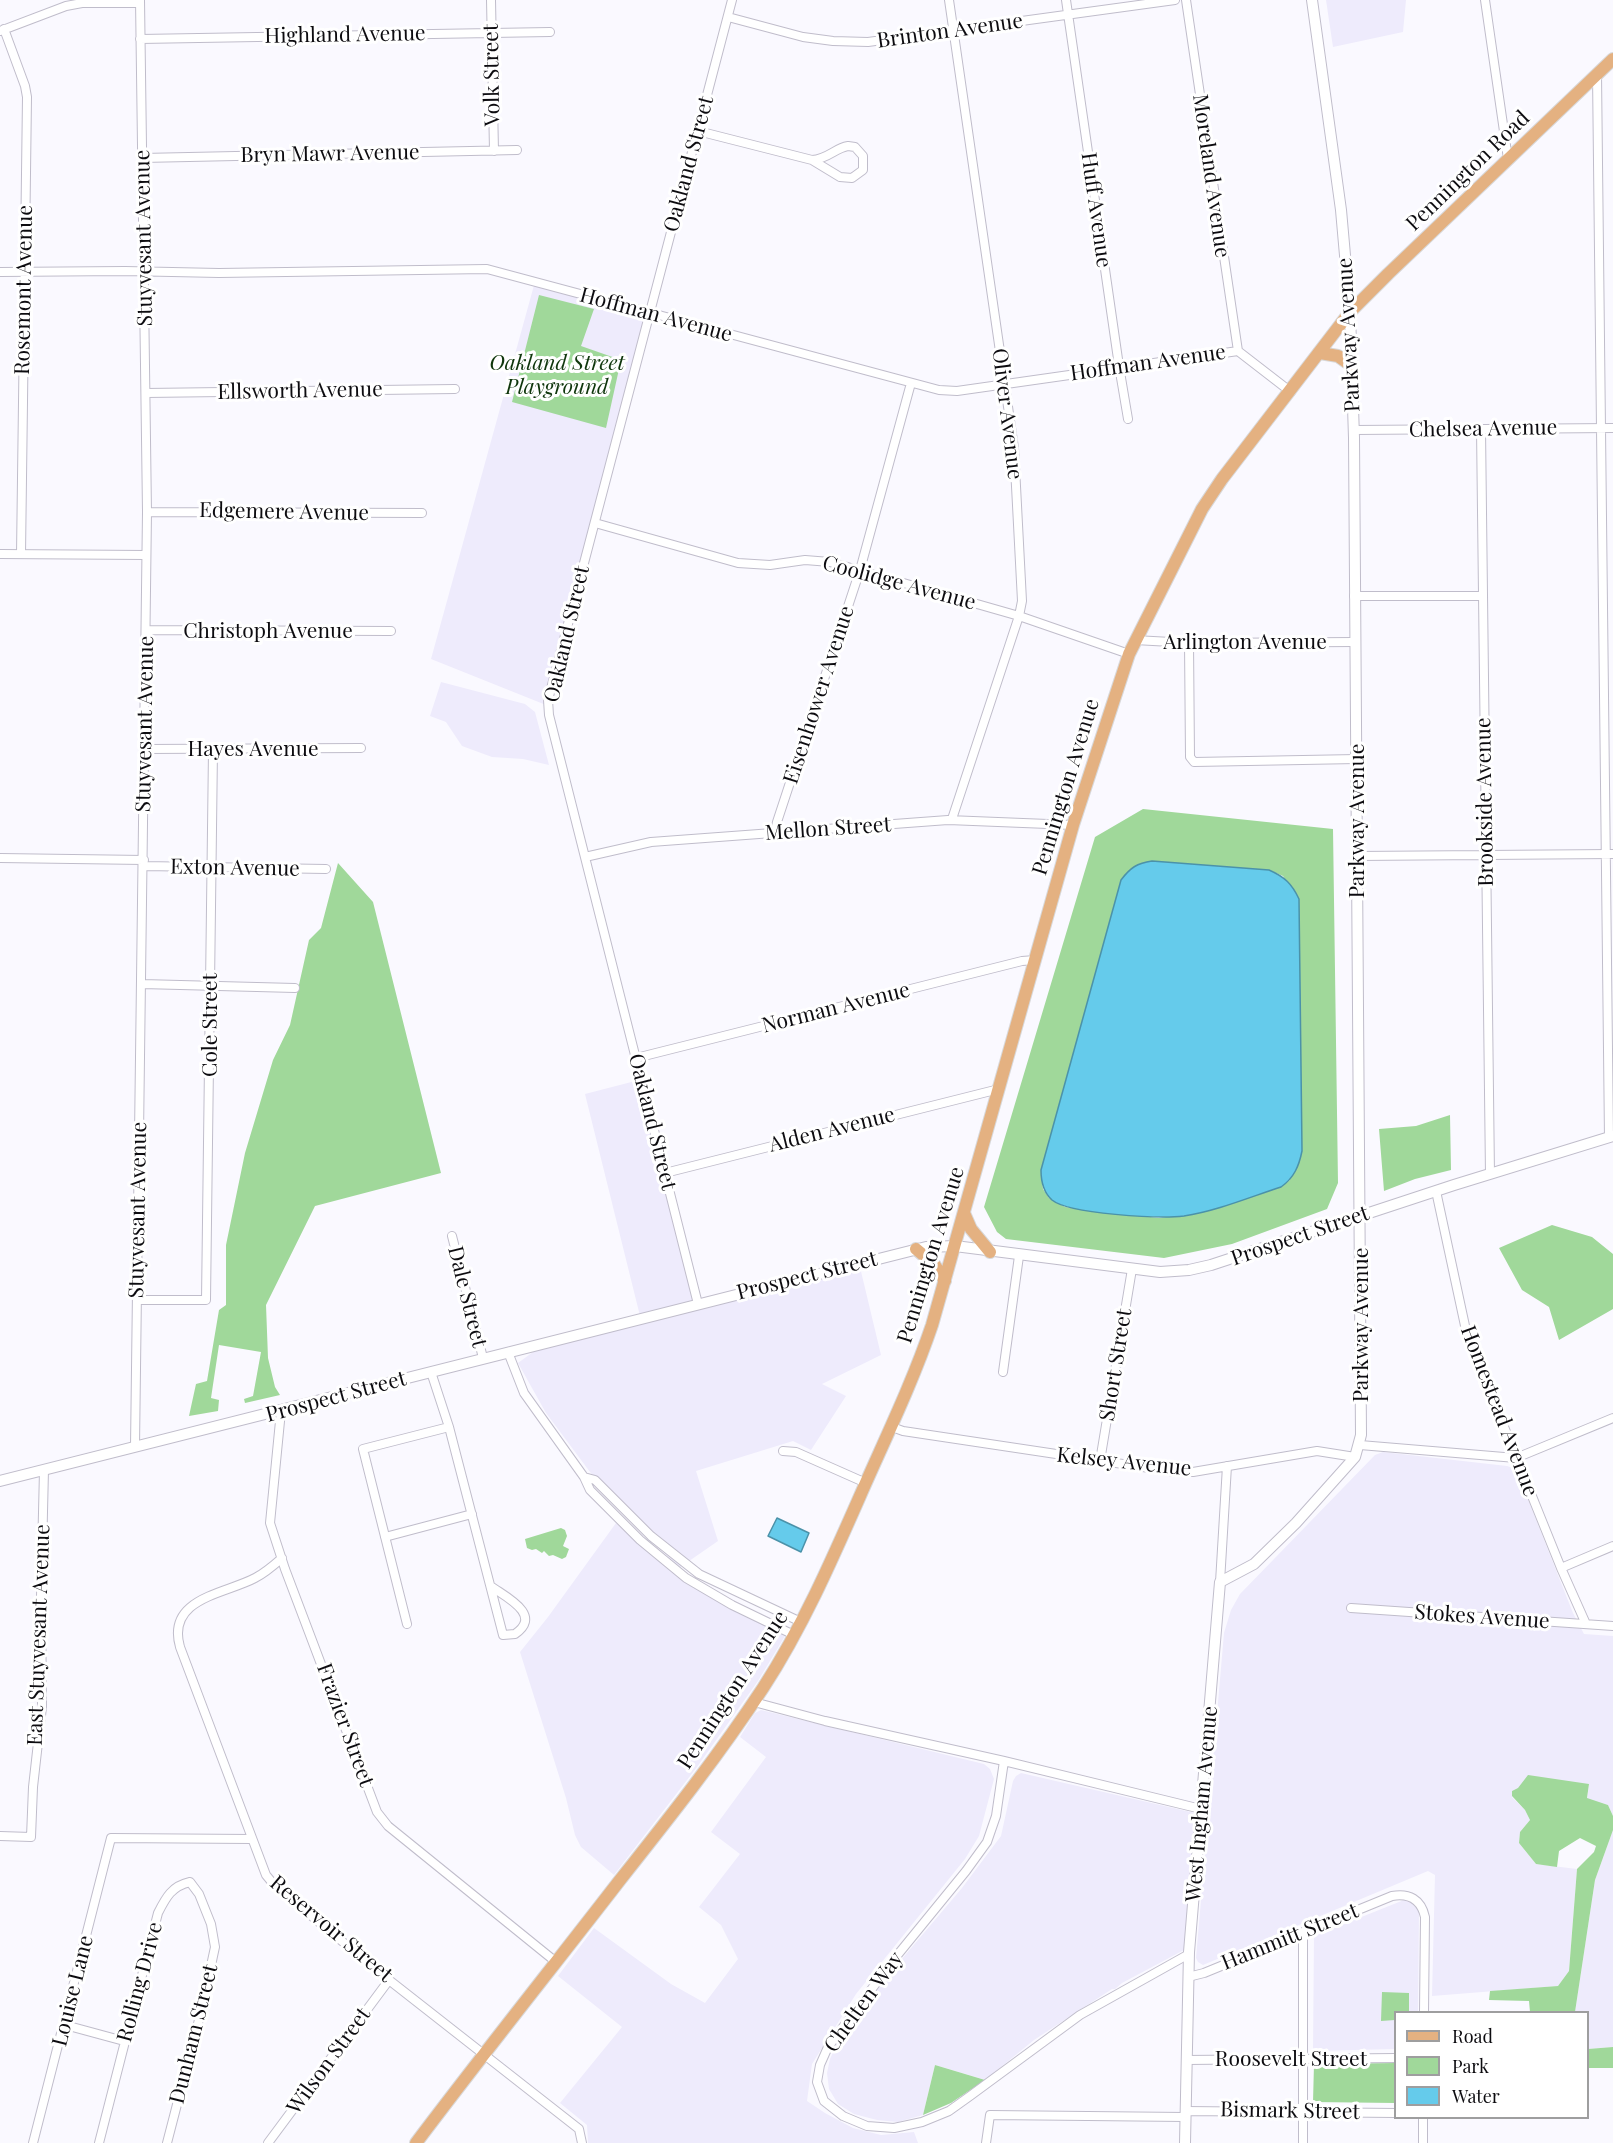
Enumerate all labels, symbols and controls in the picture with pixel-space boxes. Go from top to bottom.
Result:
street label: Brinton Avenue [875,8,1025,54]
street label: Highland Avenue [264,21,426,49]
street label: Volk Street [479,24,505,126]
street label: Oakland Street [659,93,719,235]
street label: Moreland Avenue [1187,93,1235,259]
street label: Pennington Road [1401,106,1535,236]
street label: Bryn Mawr Avenue [240,140,420,168]
street label: Stuyvesant Avenue [130,149,158,327]
street label: Huff Avenue [1075,151,1117,269]
street label: Rosemont Avenue [10,205,38,375]
street label: Parkway Avenue [1332,257,1366,413]
street label: Hoffman Avenue [577,283,735,347]
street label: Hoffman Avenue [1069,340,1227,386]
street label: Oliver Avenue [986,347,1028,481]
park label: Oakland Street Playground [489,350,625,400]
street label: Ellsworth Avenue [217,377,383,405]
street label: Chelsea Avenue [1409,415,1557,443]
street label: Edgemere Avenue [199,498,369,526]
street label: Coolidge Avenue [820,550,978,616]
street label: Oakland Street [539,563,595,705]
street label: Eisenhower Avenue [778,603,860,787]
street label: Christoph Avenue [183,618,353,644]
street label: Arlington Avenue [1163,629,1327,655]
street label: Stuyvesant Avenue [131,635,159,813]
street label: Pennington Avenue [1027,696,1105,878]
street label: Brookside Avenue [1471,717,1499,887]
street label: Hayes Avenue [187,736,319,762]
street label: Parkway Avenue [1344,744,1370,898]
street label: Mellon Street [764,812,892,846]
street label: Exton Avenue [170,854,300,882]
street label: Cole Street [197,973,223,1077]
street label: Norman Avenue [759,977,913,1039]
street label: Oakland Street [623,1051,681,1193]
street label: Alden Avenue [766,1102,898,1158]
street label: Stuyvesant Avenue [124,1121,152,1299]
street label: Pennington Avenue [892,1164,970,1346]
street label: Prospect Street [1228,1201,1372,1271]
street label: Dale Street [442,1244,492,1350]
street label: Prospect Street [734,1246,880,1306]
street label: Parkway Avenue [1348,1248,1374,1402]
street label: Short Street [1095,1307,1137,1423]
street label: Homestead Avenue [1455,1322,1543,1500]
street label: Prospect Street [263,1366,409,1428]
street label: Kelsey Avenue [1055,1442,1193,1482]
street label: East Stuyvesant Avenue [23,1524,55,1746]
street label: Stokes Avenue [1413,1600,1551,1634]
street label: Pennington Avenue [673,1606,793,1774]
street label: Frazier Street [311,1660,379,1790]
street label: West Ingham Avenue [1181,1705,1223,1903]
street label: Reservoir Street [265,1870,397,1988]
street label: Hammitt Street [1218,1898,1362,1976]
street label: Rolling Drive [112,1919,168,2045]
street label: Louise Lane [47,1933,99,2049]
street label: Chelten Way [819,1947,909,2057]
street label: Dunham Street [164,1962,224,2106]
street label: Wilson Street [282,2003,376,2119]
legend [1394,2011,1589,2119]
text: Road [1452,2024,1493,2048]
street label: Roosevelt Street [1215,2046,1367,2072]
text: Park [1452,2054,1489,2078]
text: Water [1452,2084,1500,2108]
street label: Bismark Street [1220,2097,1360,2125]

